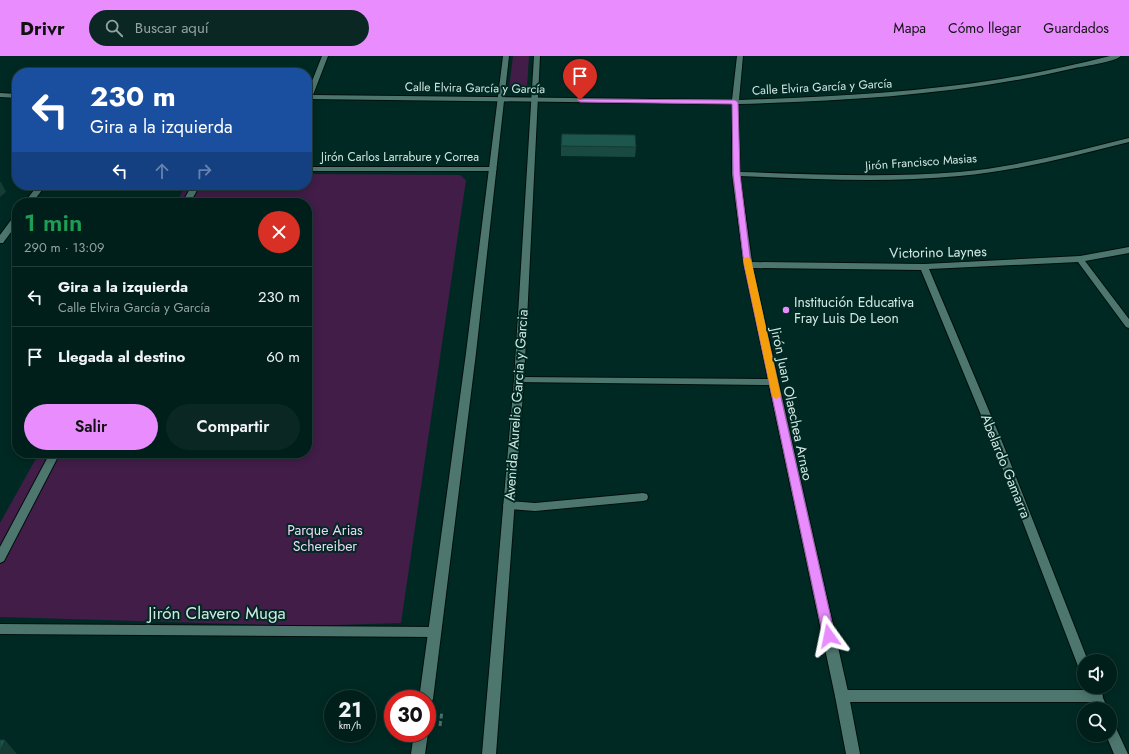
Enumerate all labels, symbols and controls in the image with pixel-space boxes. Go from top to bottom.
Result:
search box [89,10,369,46]
text: Drivr [20,15,65,42]
icon: search [103,17,125,39]
text: Buscar aquí [135,17,209,39]
text: Mapa [893,18,926,38]
text: Cómo llegar [948,18,1021,38]
text: Guardados [1043,18,1109,38]
pin [563,59,597,100]
icon: arrive [569,65,591,87]
street label: Calle Elvira García y García [751,74,893,100]
text: 230 m [90,76,176,117]
street label: Calle Elvira García y García [405,78,546,98]
icon: left [24,84,76,136]
text: Gira a la izquierda [90,114,233,140]
street label: Jirón Carlos Larrabure y Correa [319,148,479,166]
street label: Jirón Francisco Masias [863,149,978,175]
icon: left [109,160,131,182]
icon: ahead [151,160,173,182]
icon: right [193,160,215,182]
text: 1 min [24,205,82,240]
button: close [258,211,300,253]
text: 290 m · 13:09 [24,238,105,257]
street label: Victorino Laynes [889,241,987,263]
text: Gira a la izquierda [58,276,188,298]
icon: left [24,286,46,308]
text: 230 m [258,286,300,308]
place label: Institución Educativa Fray Luis De Leon [794,292,914,328]
text: Calle Elvira García y García [58,298,210,317]
marker: Institución Educativa Fray Luis De Leon [781,305,791,315]
street label: Avenida Aurelio Garcia y Garcia [499,309,533,501]
street label: Jirón Juan Olaechea Arnao [766,324,818,483]
icon: arrive [24,346,46,368]
text: Llegada al destino [58,346,185,368]
text: 60 m [266,346,300,368]
button: Salir [24,404,158,450]
button: Compartir [166,404,300,450]
street label: Abelardo Gamarra [976,411,1036,521]
park label: Parque Arias Schereiber [287,520,363,556]
street label: Jirón Clavero Muga [146,601,286,625]
position arrow [808,615,850,657]
map controls [1077,654,1117,742]
button: sound [1077,654,1117,694]
speed limit sign: 30 [384,690,436,742]
text: 21 [338,696,362,725]
button: search [1077,702,1117,742]
text: km/h [339,718,361,733]

